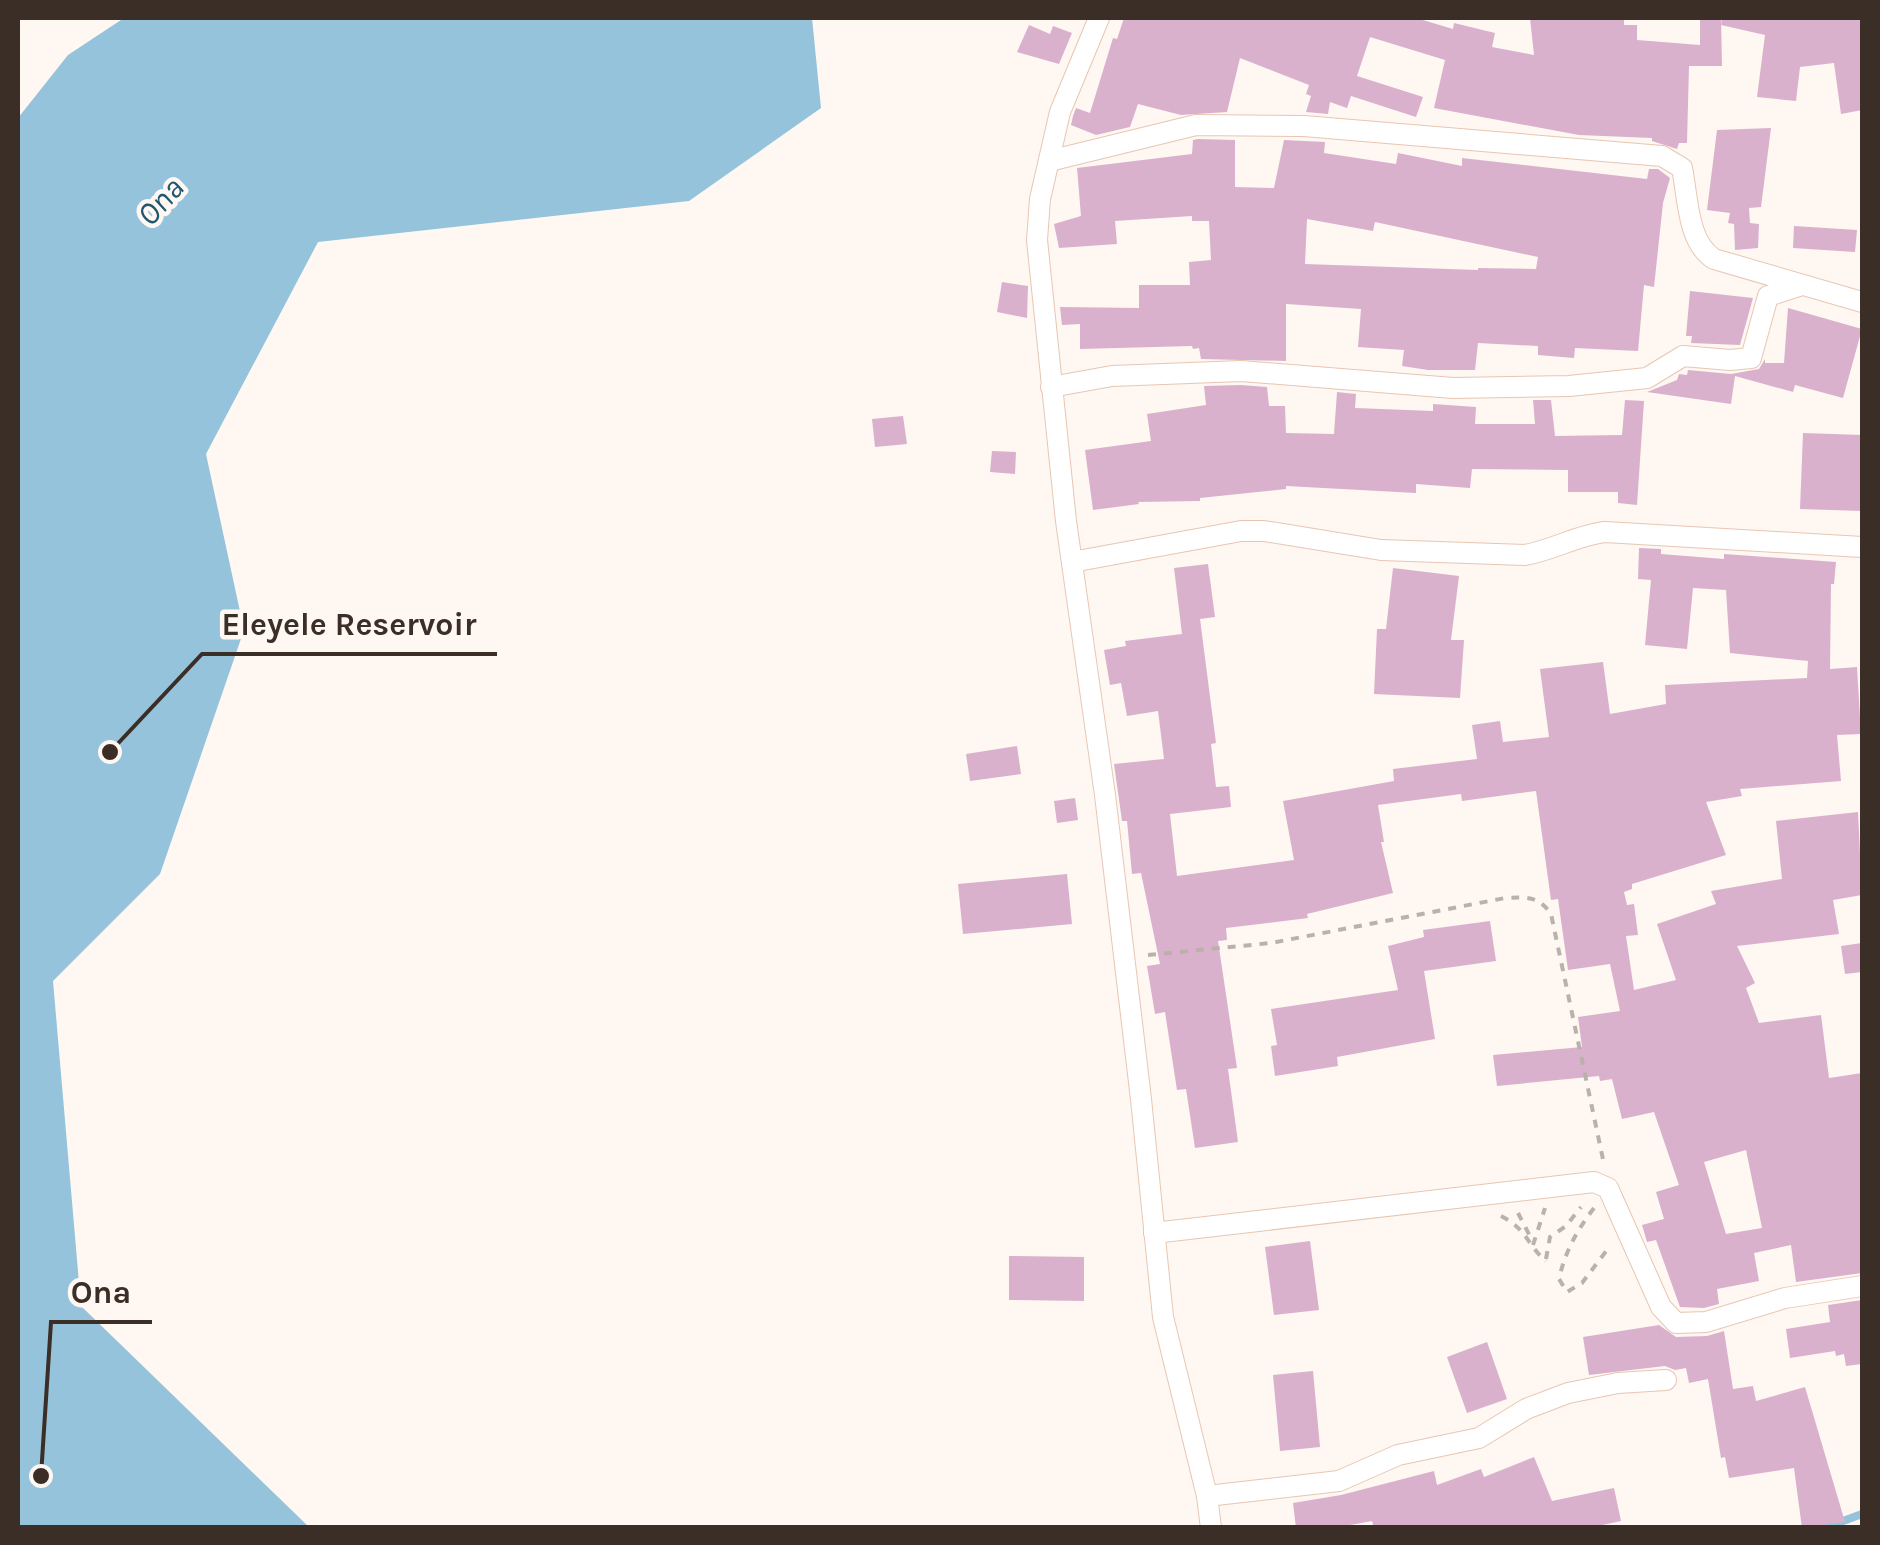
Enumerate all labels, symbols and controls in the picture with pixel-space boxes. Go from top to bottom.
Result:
water label: Ona [129,170,192,233]
callout: Eleyele Reservoir [202,592,497,654]
text: Eleyele Reservoir [221,606,477,643]
callout: Ona [51,1260,152,1322]
text: Ona [71,1274,131,1311]

